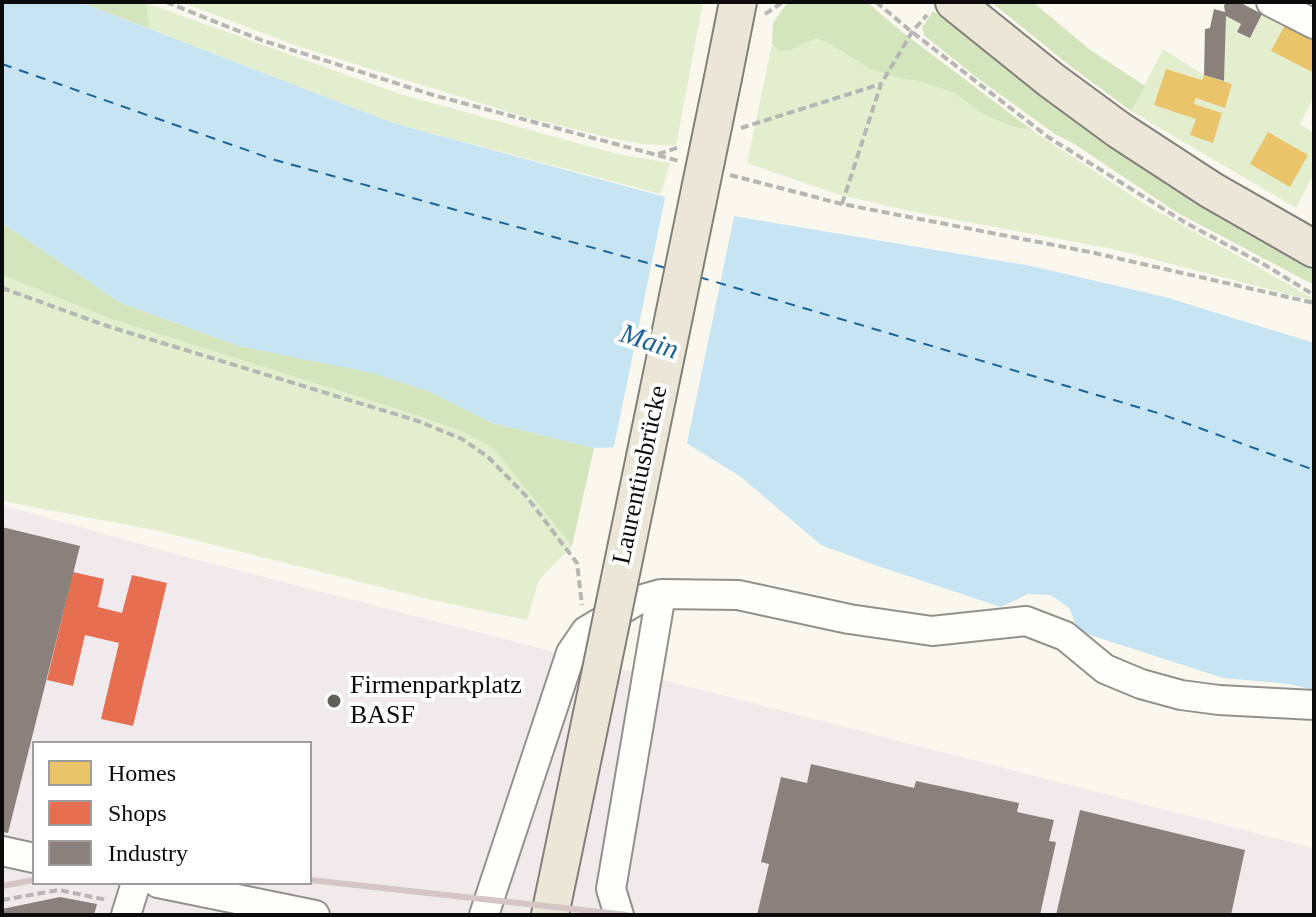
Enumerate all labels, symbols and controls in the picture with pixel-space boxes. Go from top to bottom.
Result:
water label: Main [616,318,682,368]
street label: Laurentiusbrücke [607,383,675,567]
place label: Firmenparkplatz BASF [350,670,522,732]
marker: Firmenparkplatz BASF [325,692,343,710]
legend [32,741,312,885]
text: Homes [108,760,176,786]
text: Shops [108,800,167,826]
text: Industry [108,840,188,866]

